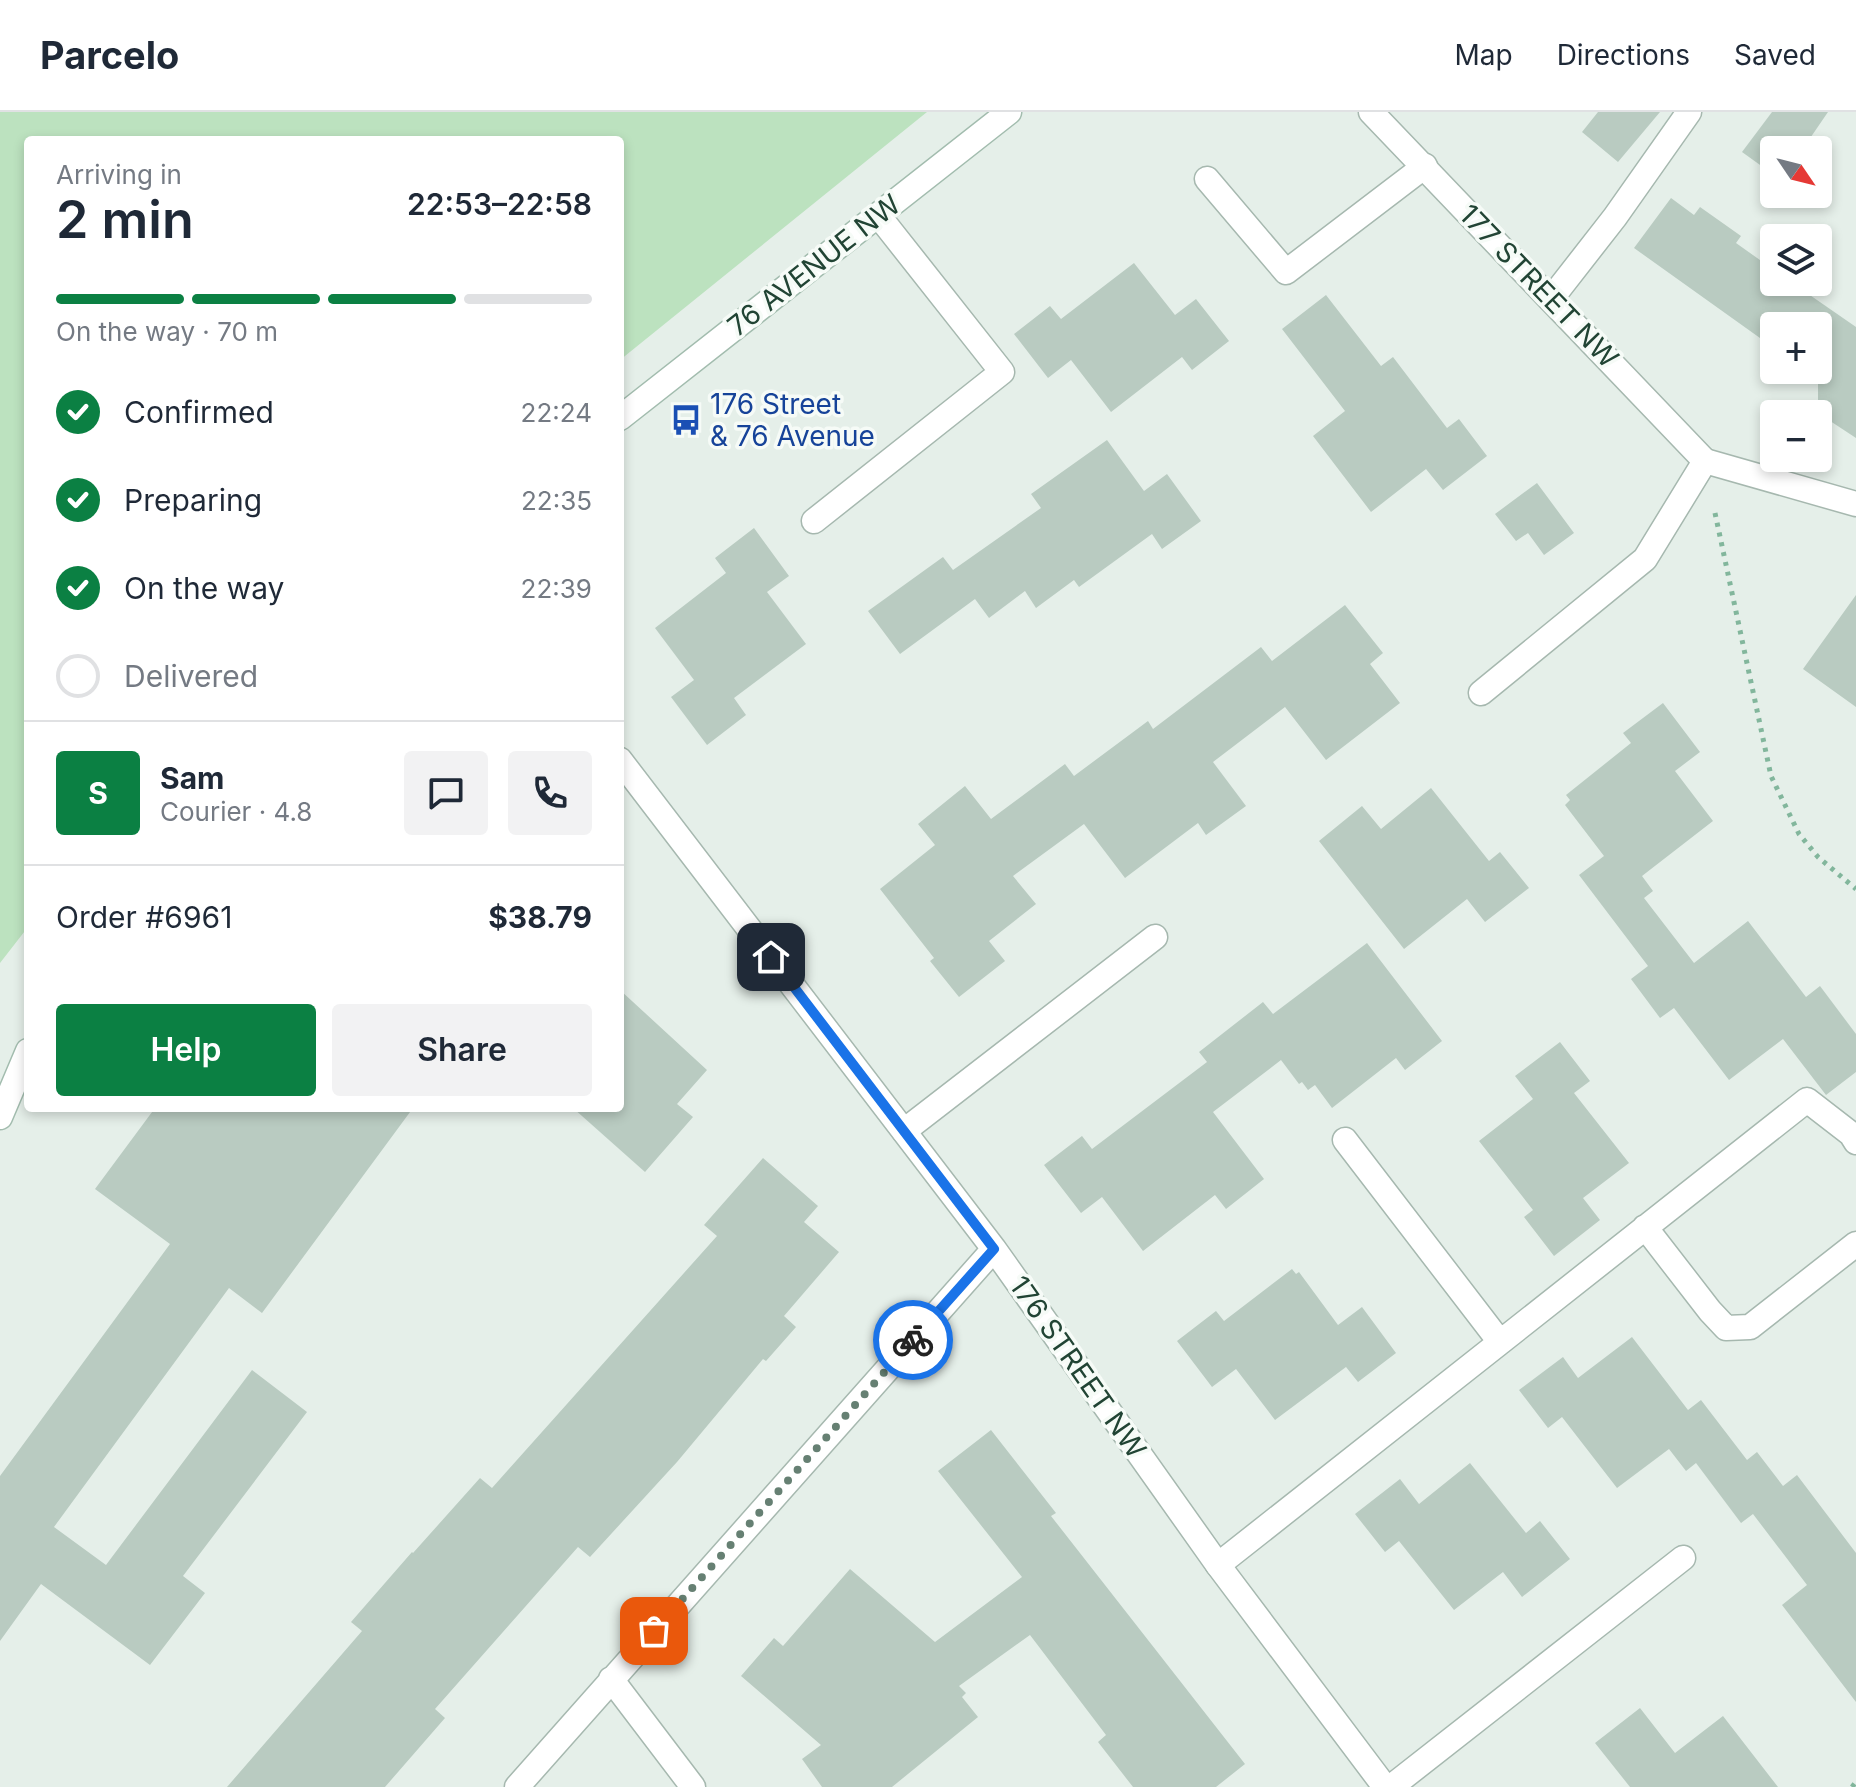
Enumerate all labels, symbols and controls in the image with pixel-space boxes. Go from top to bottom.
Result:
text: Parcelo [40,32,179,78]
text: Map [1454,38,1513,72]
text: Directions [1557,38,1690,72]
text: Saved [1734,38,1816,72]
north arrow [1760,136,1832,208]
map controls [1760,136,1832,472]
text: Arriving in [56,159,182,190]
text: 22:53–22:58 [407,186,592,222]
street label: 76 AVENUE NW [721,187,907,343]
text: 2 min [56,188,194,251]
street label: 177 STREET NW [1452,197,1626,375]
button: layers [1760,224,1832,296]
button: + [1760,312,1832,384]
text: On the way · 70 m [56,316,278,347]
place label: 176 Street & 76 Avenue [710,387,875,453]
icon: check [56,390,100,434]
text: Confirmed [124,394,274,430]
text: 22:24 [521,397,592,428]
button: − [1760,400,1832,472]
bus stop icon: 176 Street & 76 Avenue [669,403,703,437]
icon: check [56,478,100,522]
text: Preparing [124,482,262,518]
text: 22:35 [521,485,592,516]
icon: check [56,566,100,610]
text: On the way [124,570,284,606]
text: 22:39 [521,573,592,604]
text: Delivered [124,658,258,694]
button: chat [404,751,488,835]
button: phone [508,751,592,835]
text: Sam [160,760,224,796]
text: S [88,775,108,811]
text: Courier · 4.8 [160,796,312,827]
text: Order #6961 [56,899,232,935]
text: $38.79 [488,899,592,935]
pin [737,923,805,991]
icon: home [749,935,793,979]
button: Help [56,1004,316,1096]
button: Share [332,1004,592,1096]
street label: 176 STREET NW [1003,1269,1153,1465]
courier [873,1300,953,1380]
icon: bike [891,1318,935,1362]
pin [620,1597,688,1665]
icon: bag [632,1609,676,1653]

